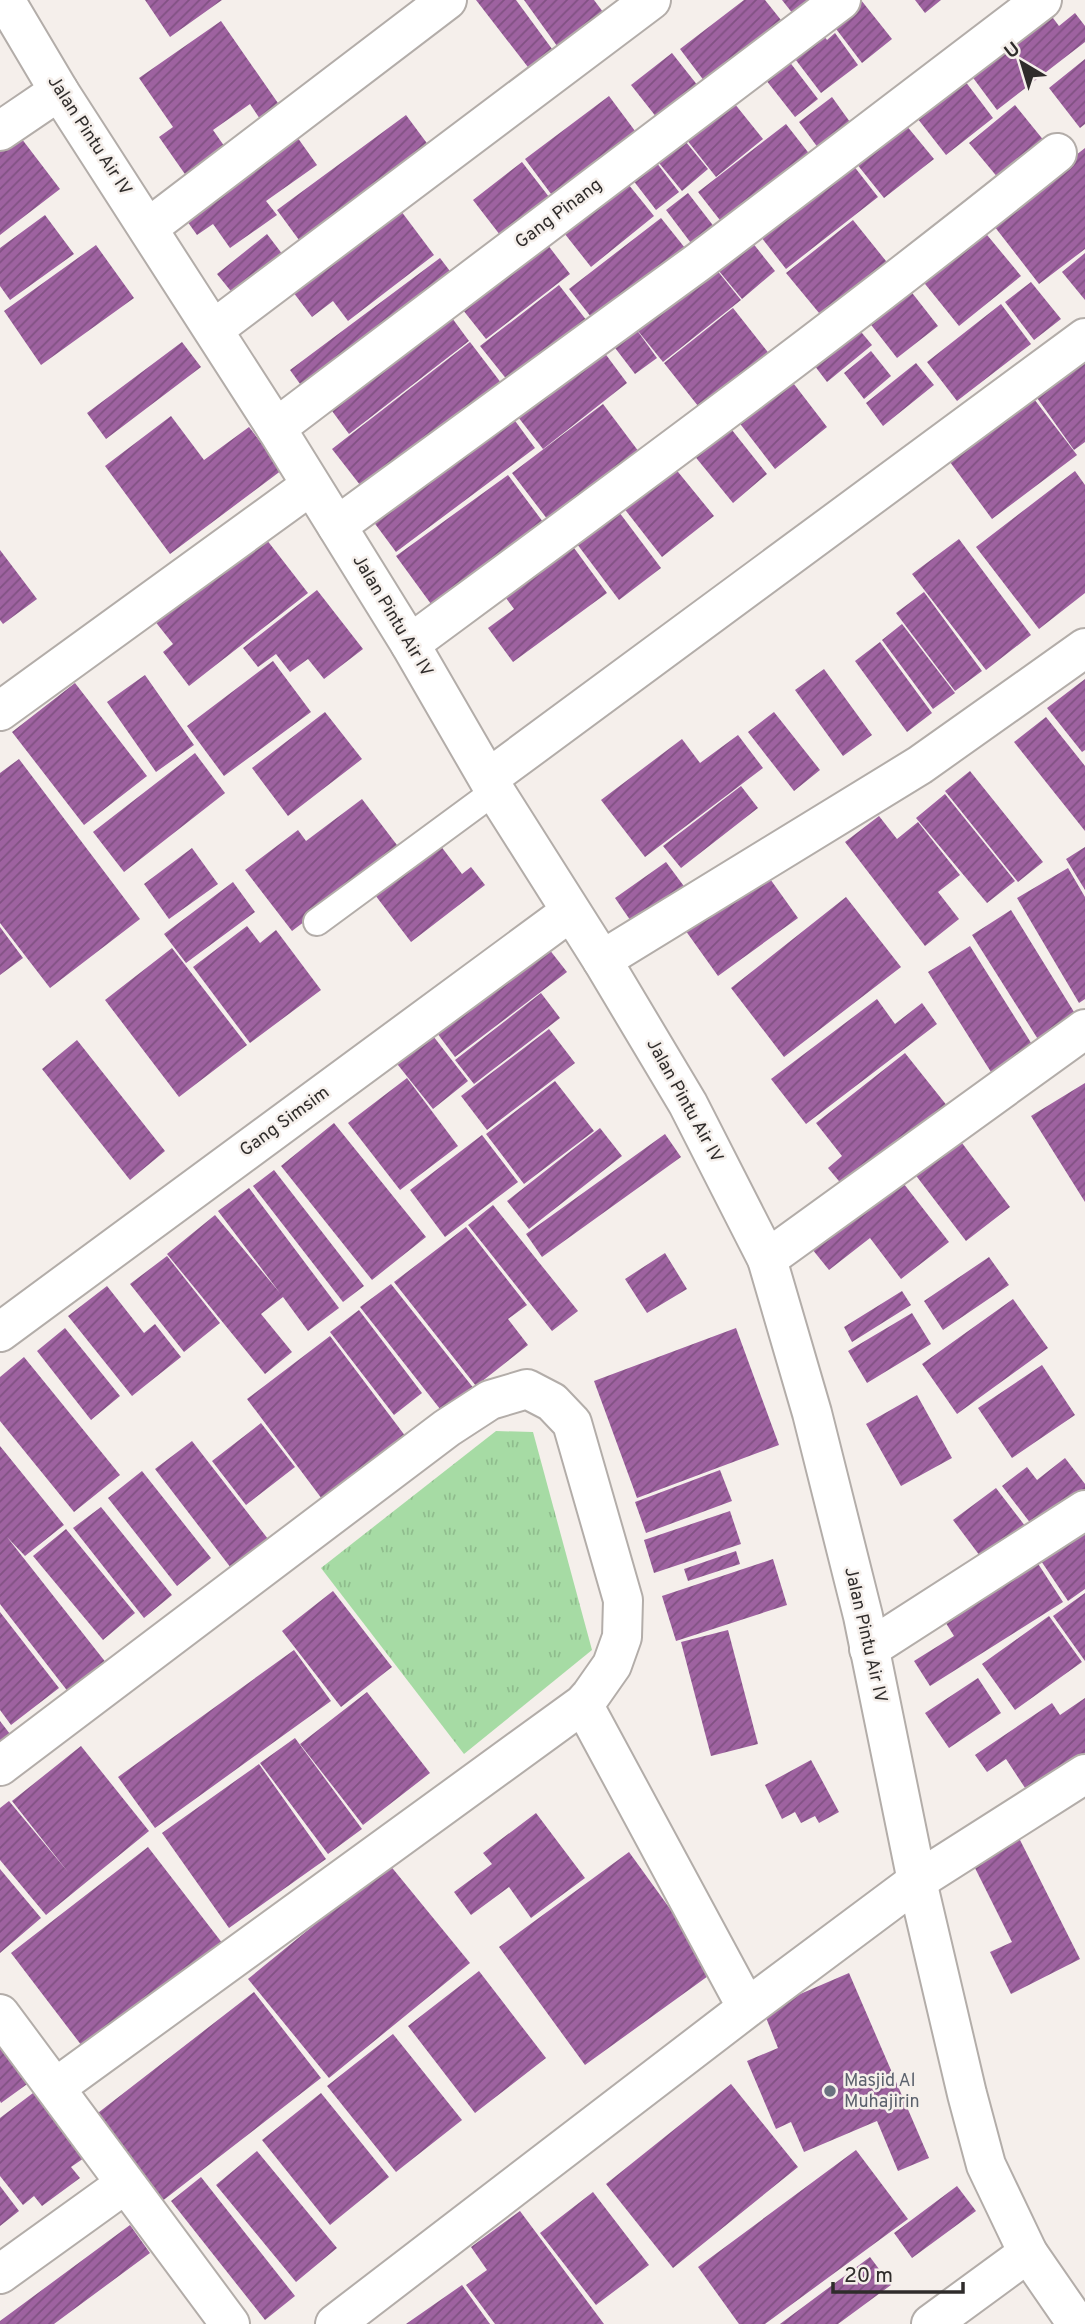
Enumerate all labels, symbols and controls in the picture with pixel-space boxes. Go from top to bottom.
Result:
north arrow [987,28,1057,98]
text: U [1000,38,1025,65]
street label: Jalan Pintu Air IV [42,72,136,200]
street label: Gang Pinang [511,174,607,254]
street label: Jalan Pintu Air IV [346,551,438,681]
street label: Jalan Pintu Air IV [640,1035,728,1167]
street label: Gang Simsim [235,1082,335,1162]
street label: Jalan Pintu Air IV [838,1565,892,1705]
place label: Masjid Al Muhajirin [844,2070,920,2114]
marker: Masjid Al Muhajirin [822,2083,838,2099]
scale bar [833,2250,962,2294]
text: 20 m [844,2263,893,2290]

